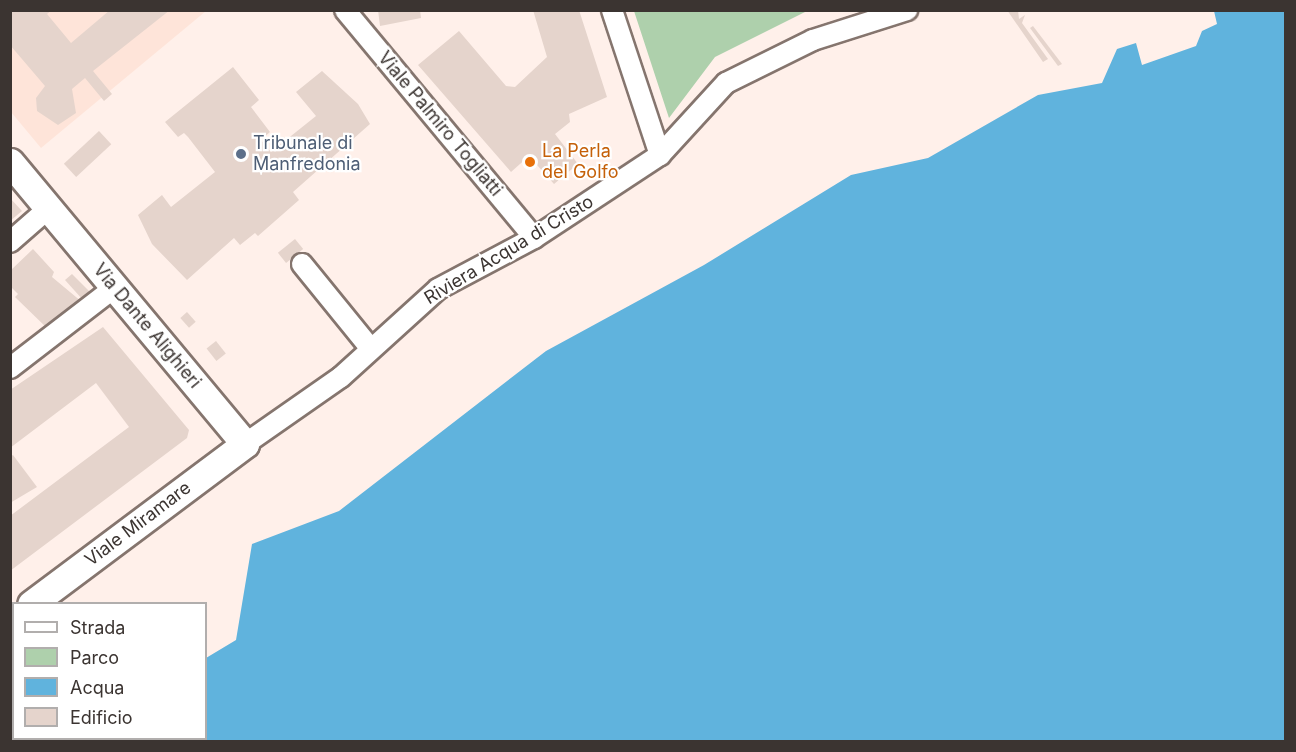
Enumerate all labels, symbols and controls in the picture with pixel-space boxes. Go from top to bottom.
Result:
street label: Viale Palmiro Togliatti [373,47,507,201]
place label: Tribunale di Manfredonia [253,133,361,176]
place label: La Perla del Golfo [542,141,618,184]
marker: Tribunale di Manfredonia [234,147,248,161]
marker: La Perla del Golfo [523,155,537,169]
street label: Riviera Acqua di Cristo [421,191,597,309]
street label: Via Dante Alighieri [89,259,205,393]
street label: Viale Miramare [81,477,195,571]
legend [12,602,207,740]
text: Strada [70,617,125,638]
text: Parco [70,647,119,668]
text: Acqua [70,677,124,698]
text: Edificio [70,707,133,728]

